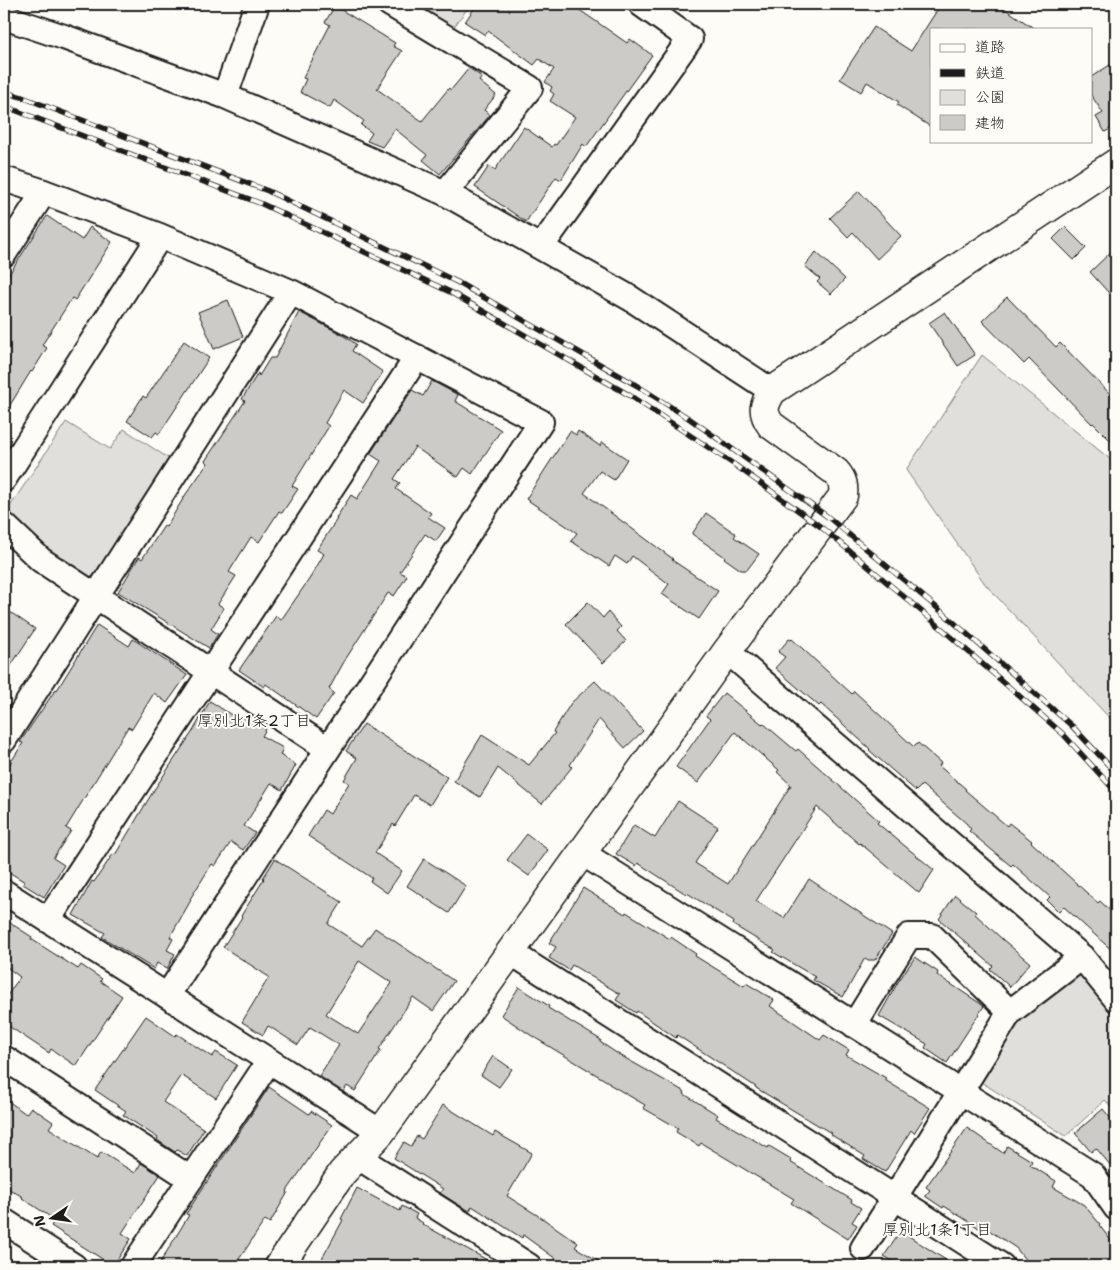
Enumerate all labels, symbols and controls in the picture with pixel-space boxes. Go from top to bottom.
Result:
legend [930,28,1092,142]
text: 道路 [975,37,1005,57]
text: 鉄道 [975,63,1005,83]
text: 公園 [975,87,1005,107]
text: 建物 [975,113,1005,133]
district label: 厚別北1条2丁目 [197,710,311,731]
north arrow [28,1192,78,1242]
text: N [29,1213,49,1228]
district label: 厚別北1条1丁目 [882,1219,992,1240]

